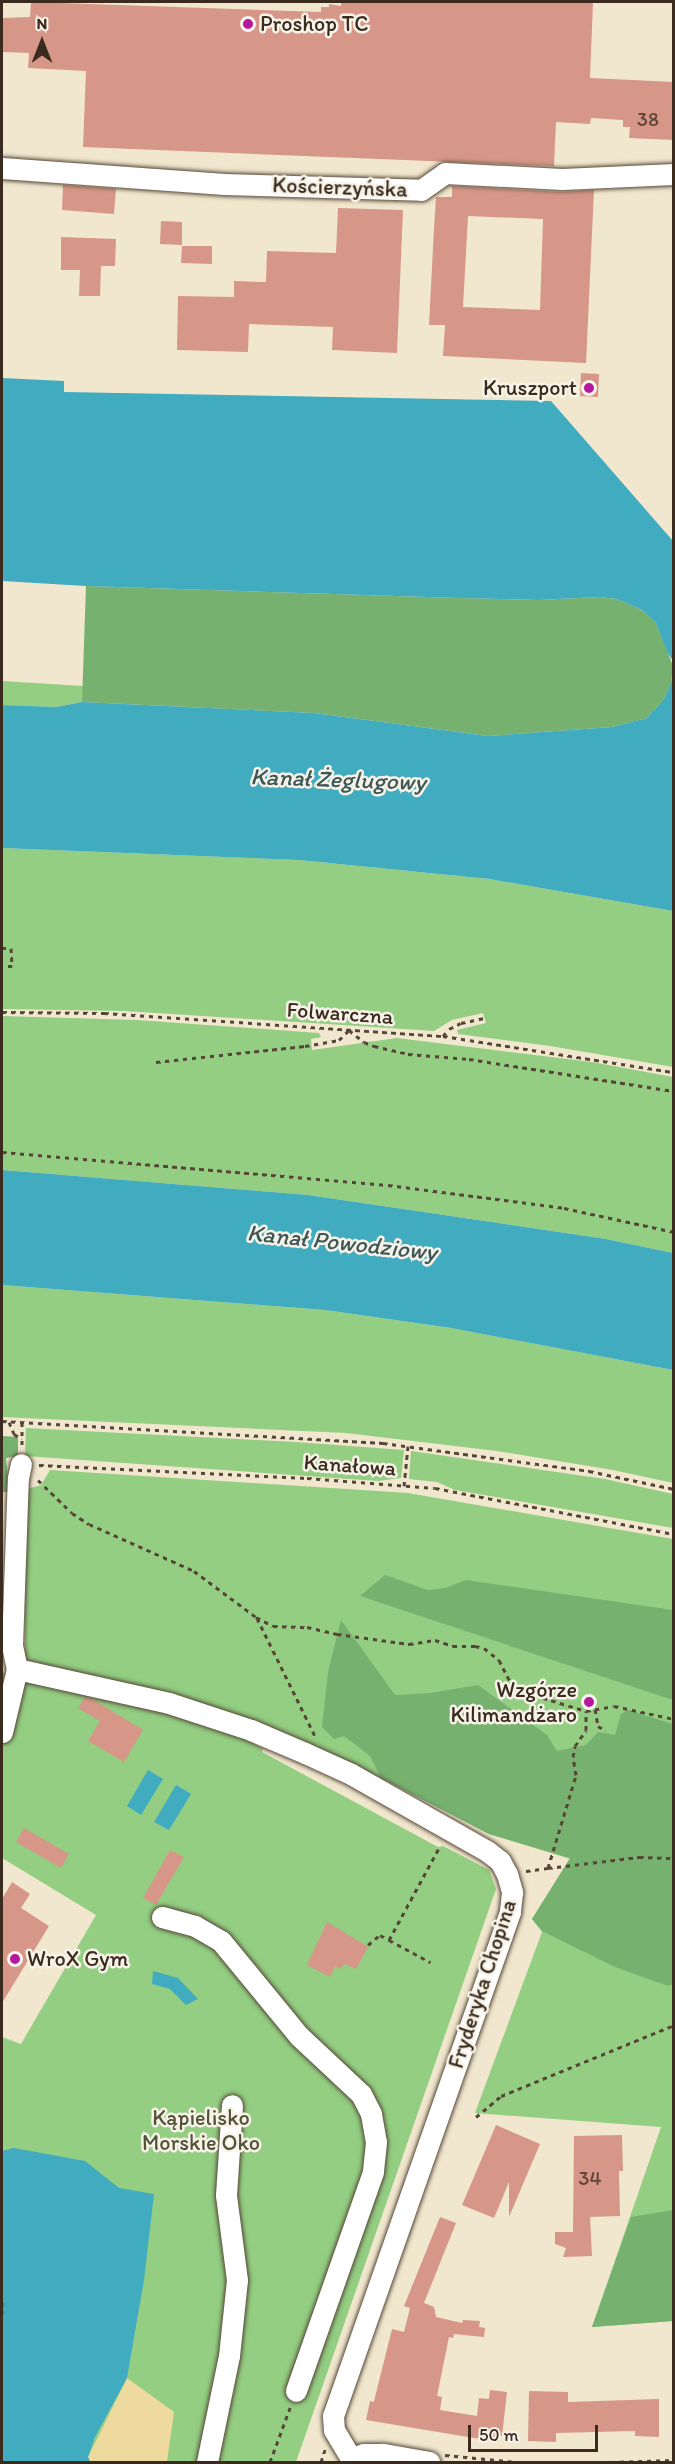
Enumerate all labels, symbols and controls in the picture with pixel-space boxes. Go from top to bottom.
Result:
place label: Proshop TC [260,11,368,37]
north arrow [12,12,72,72]
text: N [37,14,47,33]
marker: Proshop TC [241,17,255,31]
house number: 38 [637,107,659,131]
street label: Kościerzyńska [272,171,408,203]
place label: Kruszport [483,375,577,401]
marker: Kruszport [582,381,596,395]
water label: Kanał Żeglugowy [250,762,426,796]
street label: Folwarczna [286,996,394,1030]
water label: Kanał Powodziowy [246,1218,438,1266]
street label: Kanałowa [303,1449,397,1481]
place label: Wzgórze Kilimandżaro [451,1676,577,1728]
marker: Wzgórze Kilimandżaro [582,1695,596,1709]
street label: Fryderyka Chopina [442,1896,522,2072]
place label: WroX Gym [27,1946,127,1972]
marker: WroX Gym [8,1952,22,1966]
park label: Kąpielisko Morskie Oko [142,2104,260,2156]
house number: 34 [579,2166,601,2190]
scale bar [471,2413,602,2451]
text: 50 m [479,2424,519,2446]

